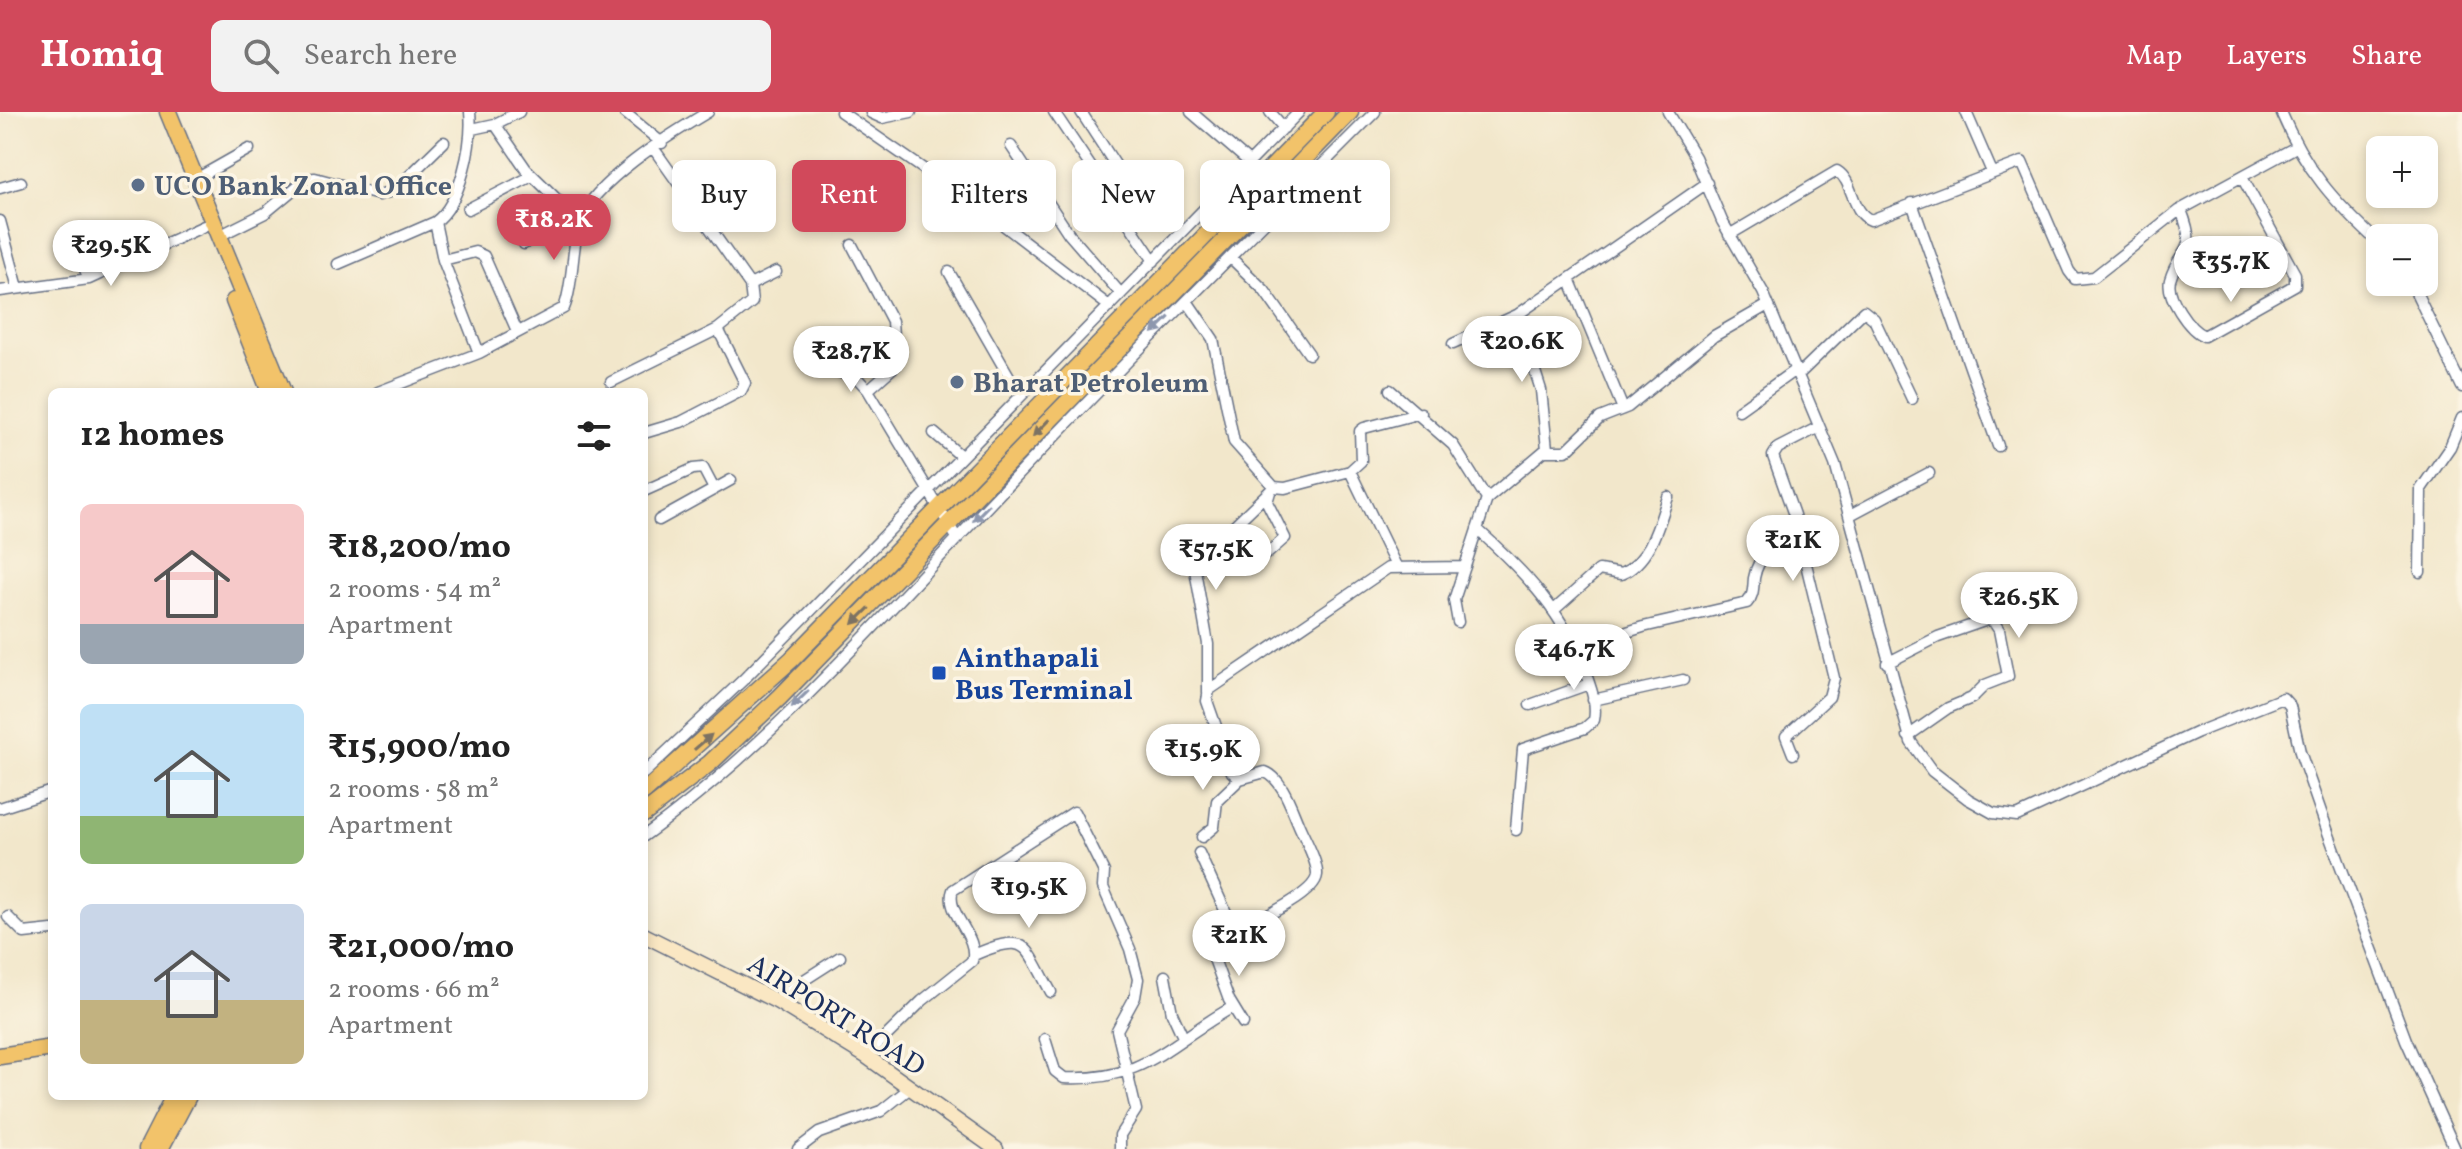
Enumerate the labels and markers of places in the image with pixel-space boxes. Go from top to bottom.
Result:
place label: UCO Bank Zonal Office [154,168,452,207]
marker: UCO Bank Zonal Office [129,176,147,194]
pin: ₹18.2K [489,194,619,262]
pin: ₹29.5K [46,220,176,288]
pin: ₹35.7K [2166,236,2296,304]
pin: ₹20.6K [1457,316,1587,384]
pin: ₹28.7K [786,326,916,394]
place label: Bharat Petroleum [973,365,1209,404]
marker: Bharat Petroleum [948,373,966,391]
pin: ₹21K [1746,515,1840,583]
pin: ₹57.5K [1151,524,1281,592]
pin: ₹26.5K [1954,572,2084,640]
pin: ₹46.7K [1509,624,1639,692]
place label: Ainthapali Bus Terminal [955,640,1133,711]
marker: Ainthapali Bus Terminal [930,664,948,682]
pin: ₹15.9K [1138,724,1268,792]
pin: ₹19.5K [964,862,1094,930]
pin: ₹21K [1192,910,1286,978]

